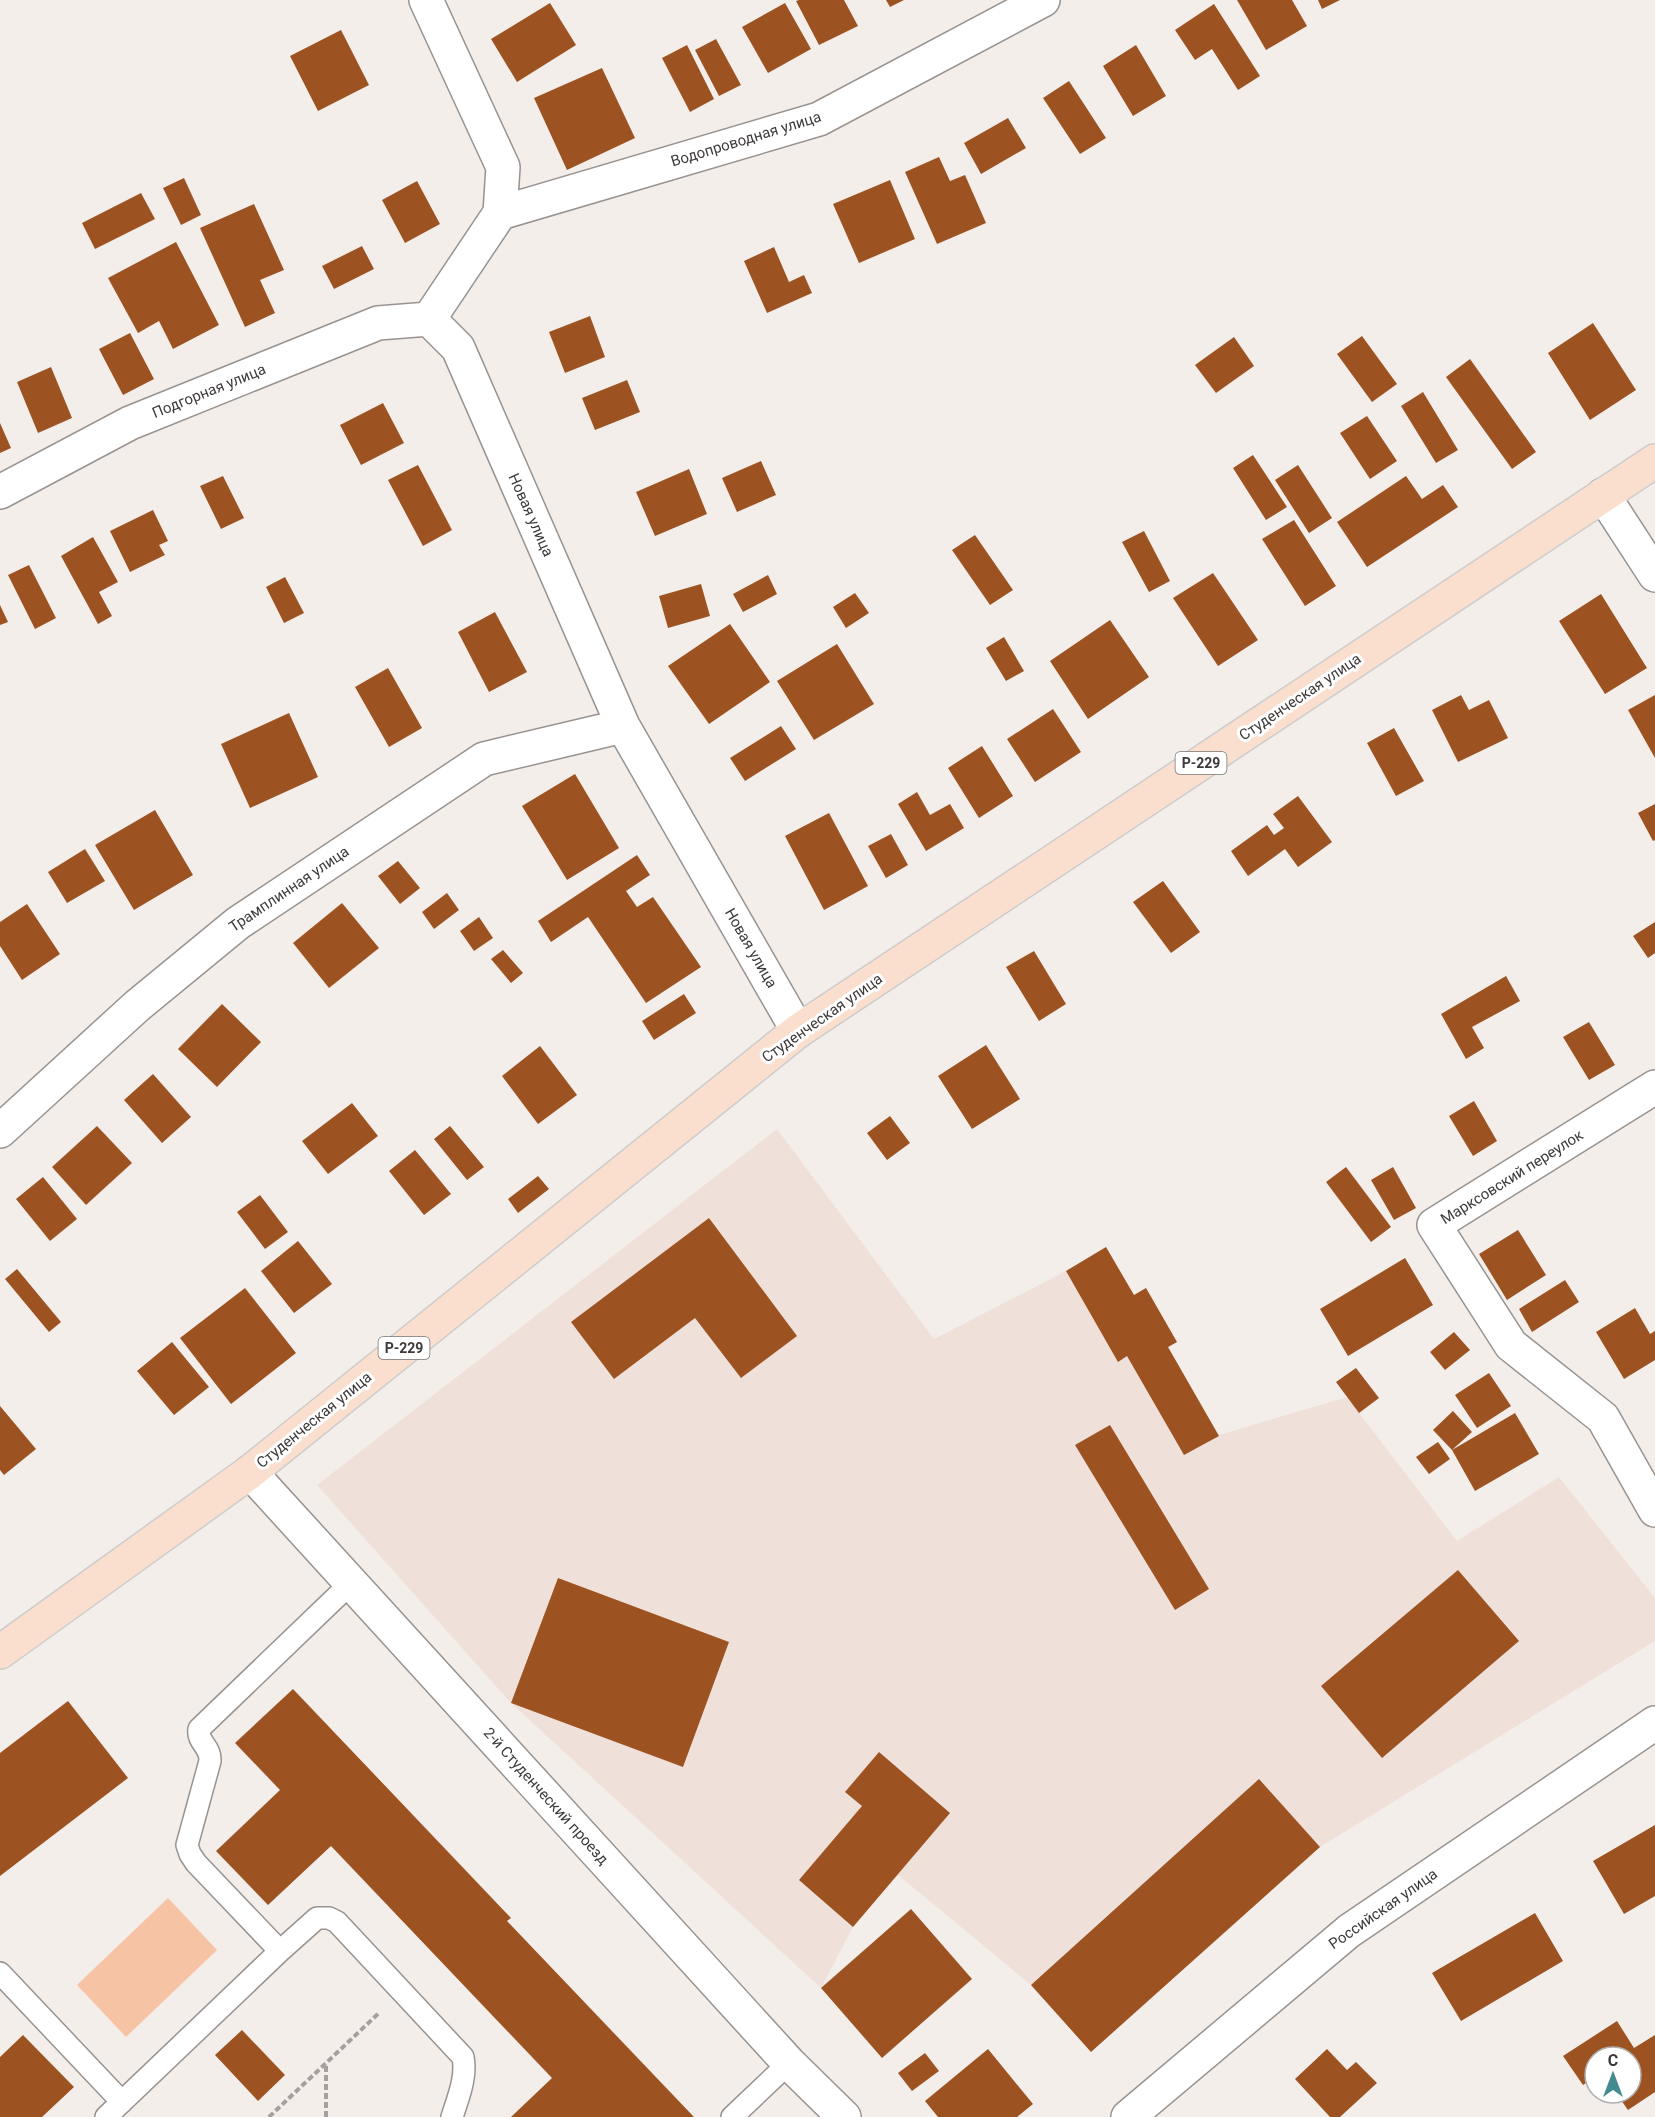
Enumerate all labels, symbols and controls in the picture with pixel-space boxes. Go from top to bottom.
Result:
street label: Водопроводная улица [669,108,823,170]
street label: Подгорная улица [150,360,268,422]
street label: Новая улица [505,471,557,559]
street label: Студенческая улица [1236,650,1364,744]
road number: Р-229 [1176,752,1226,774]
street label: Трамплинная улица [226,842,352,936]
street label: Новая улица [721,905,781,991]
street label: Студенческая улица [758,970,886,1066]
street label: Марксовский переулок [1437,1126,1587,1228]
road number: Р-229 [378,1337,430,1359]
street label: Студенческая улица [253,1368,375,1472]
street label: 2-й Студенческий проезд [480,1724,612,1868]
street label: Российская улица [1325,1865,1441,1953]
north arrow [1583,2045,1643,2105]
text: С [1608,2051,1618,2070]

